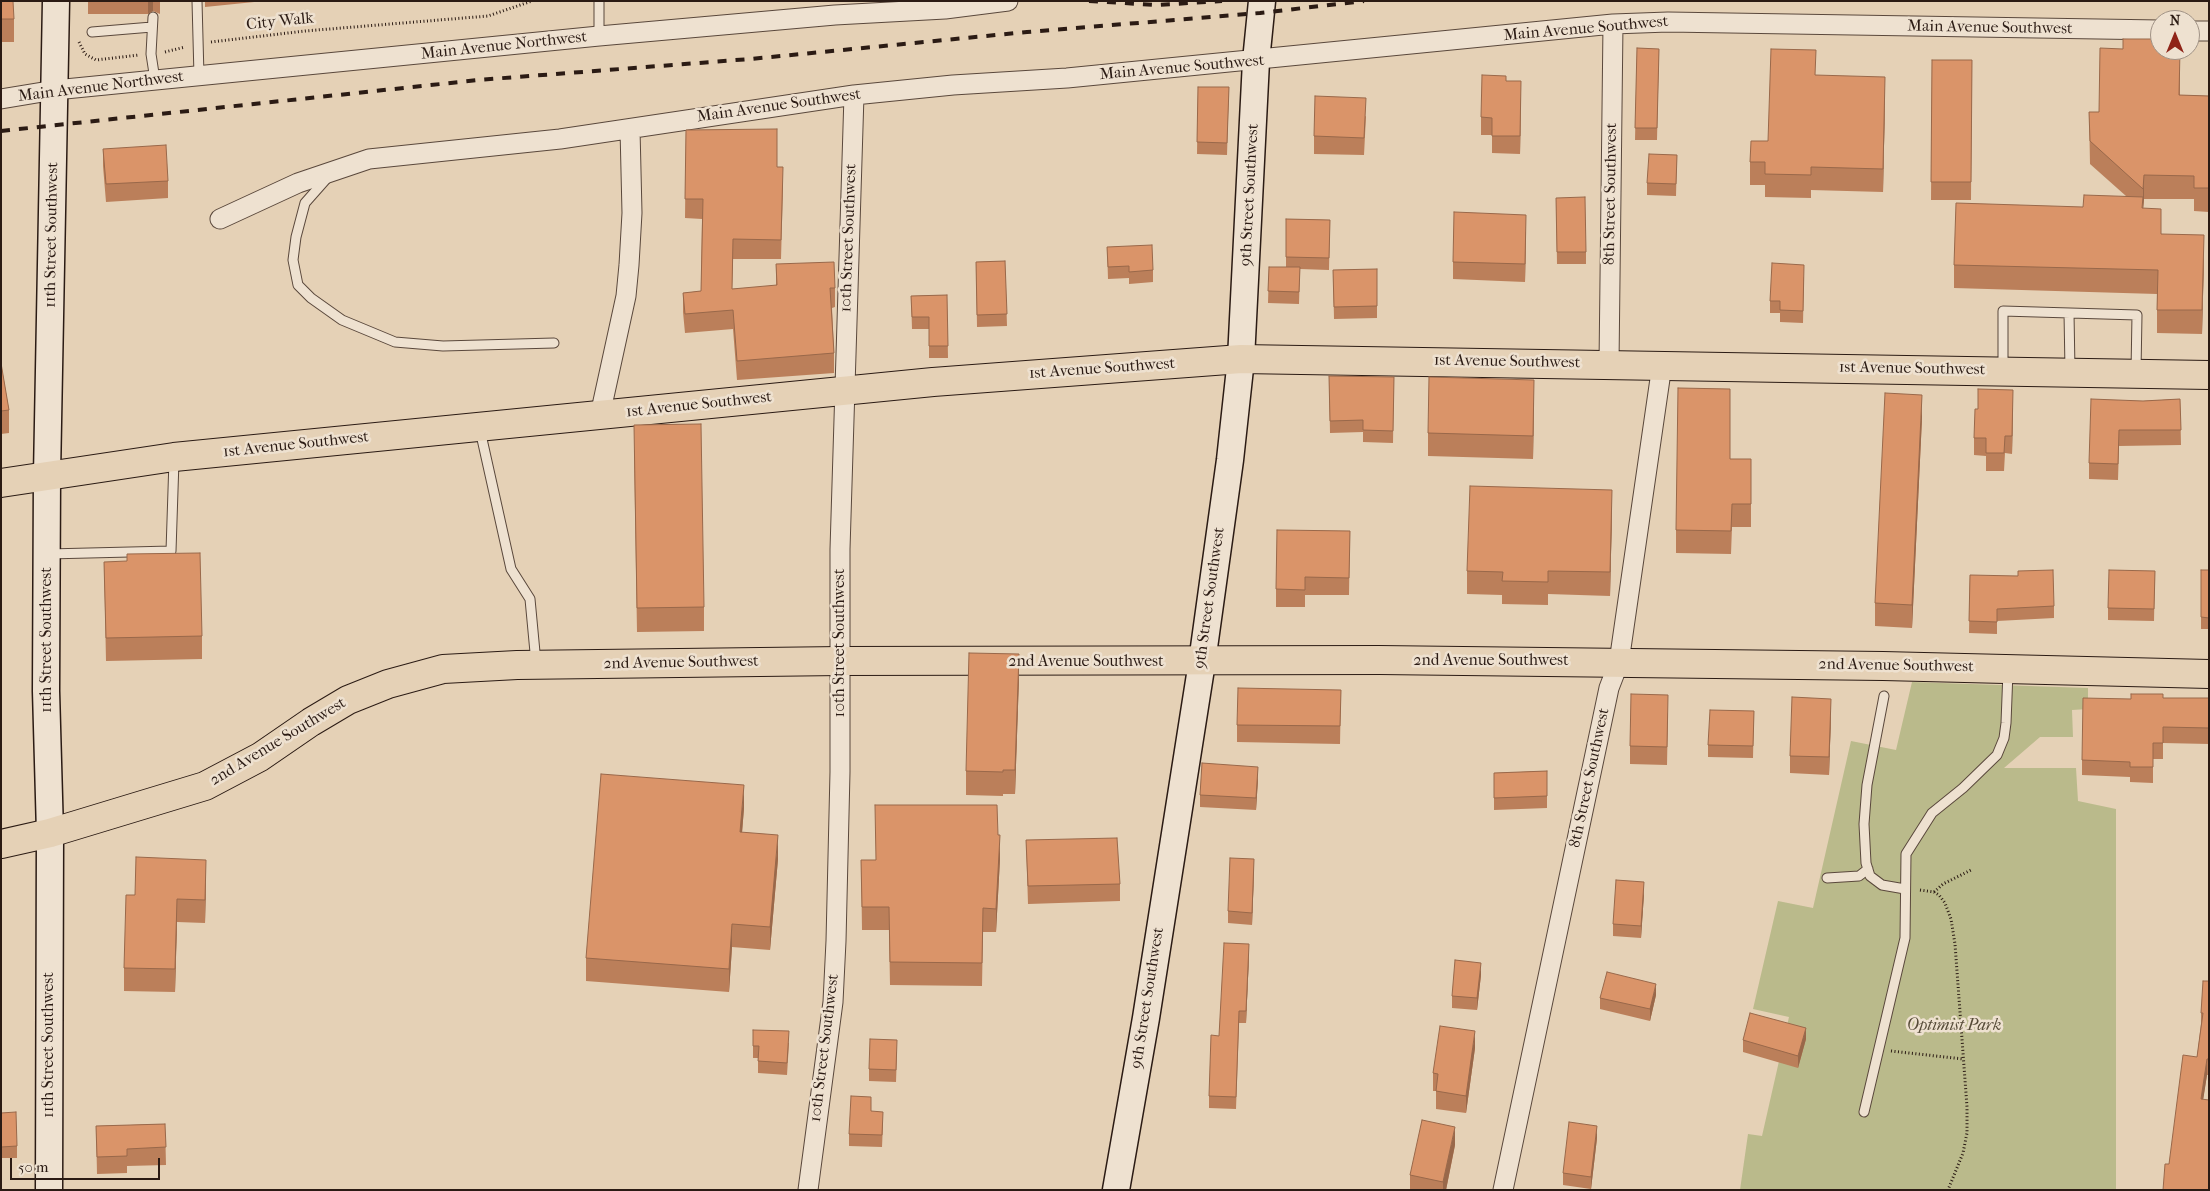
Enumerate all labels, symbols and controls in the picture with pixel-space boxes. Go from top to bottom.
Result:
street label: City Walk [245,9,315,35]
north arrow [2150,10,2200,60]
street label: Main Avenue Southwest [1503,12,1669,46]
text: N [2170,12,2180,29]
street label: Main Avenue Southwest [1907,17,2073,39]
street label: Main Avenue Northwest [420,28,588,64]
street label: Main Avenue Southwest [1099,51,1265,85]
street label: Main Avenue Northwest [17,67,185,107]
street label: Main Avenue Southwest [696,85,862,127]
street label: 9th Street Southwest [1237,123,1263,267]
street label: 8th Street Southwest [1600,123,1622,265]
street label: 11th Street Southwest [41,162,63,308]
street label: 10th Street Southwest [837,163,861,313]
street label: 1st Avenue Southwest [1434,351,1580,373]
street label: 1st Avenue Southwest [1028,354,1176,384]
street label: 1st Avenue Southwest [1839,358,1985,380]
street label: 1st Avenue Southwest [625,388,773,422]
street label: 1st Avenue Southwest [222,428,370,462]
street label: 9th Street Southwest [1191,526,1229,670]
street label: 11th Street Southwest [37,567,57,713]
street label: 10th Street Southwest [830,569,850,717]
street label: 2nd Avenue Southwest [1413,651,1569,671]
street label: 2nd Avenue Southwest [603,652,759,674]
street label: 2nd Avenue Southwest [1008,652,1164,672]
street label: 2nd Avenue Southwest [1818,655,1974,677]
street label: 2nd Avenue Southwest [206,694,350,790]
street label: 8th Street Southwest [1566,706,1614,850]
street label: 9th Street Southwest [1127,926,1169,1070]
street label: 11th Street Southwest [39,972,59,1118]
street label: 10th Street Southwest [806,973,844,1123]
park label: Optimist Park [1907,1016,2001,1036]
scale bar [12,1148,162,1180]
text: 50 m [18,1158,48,1176]

